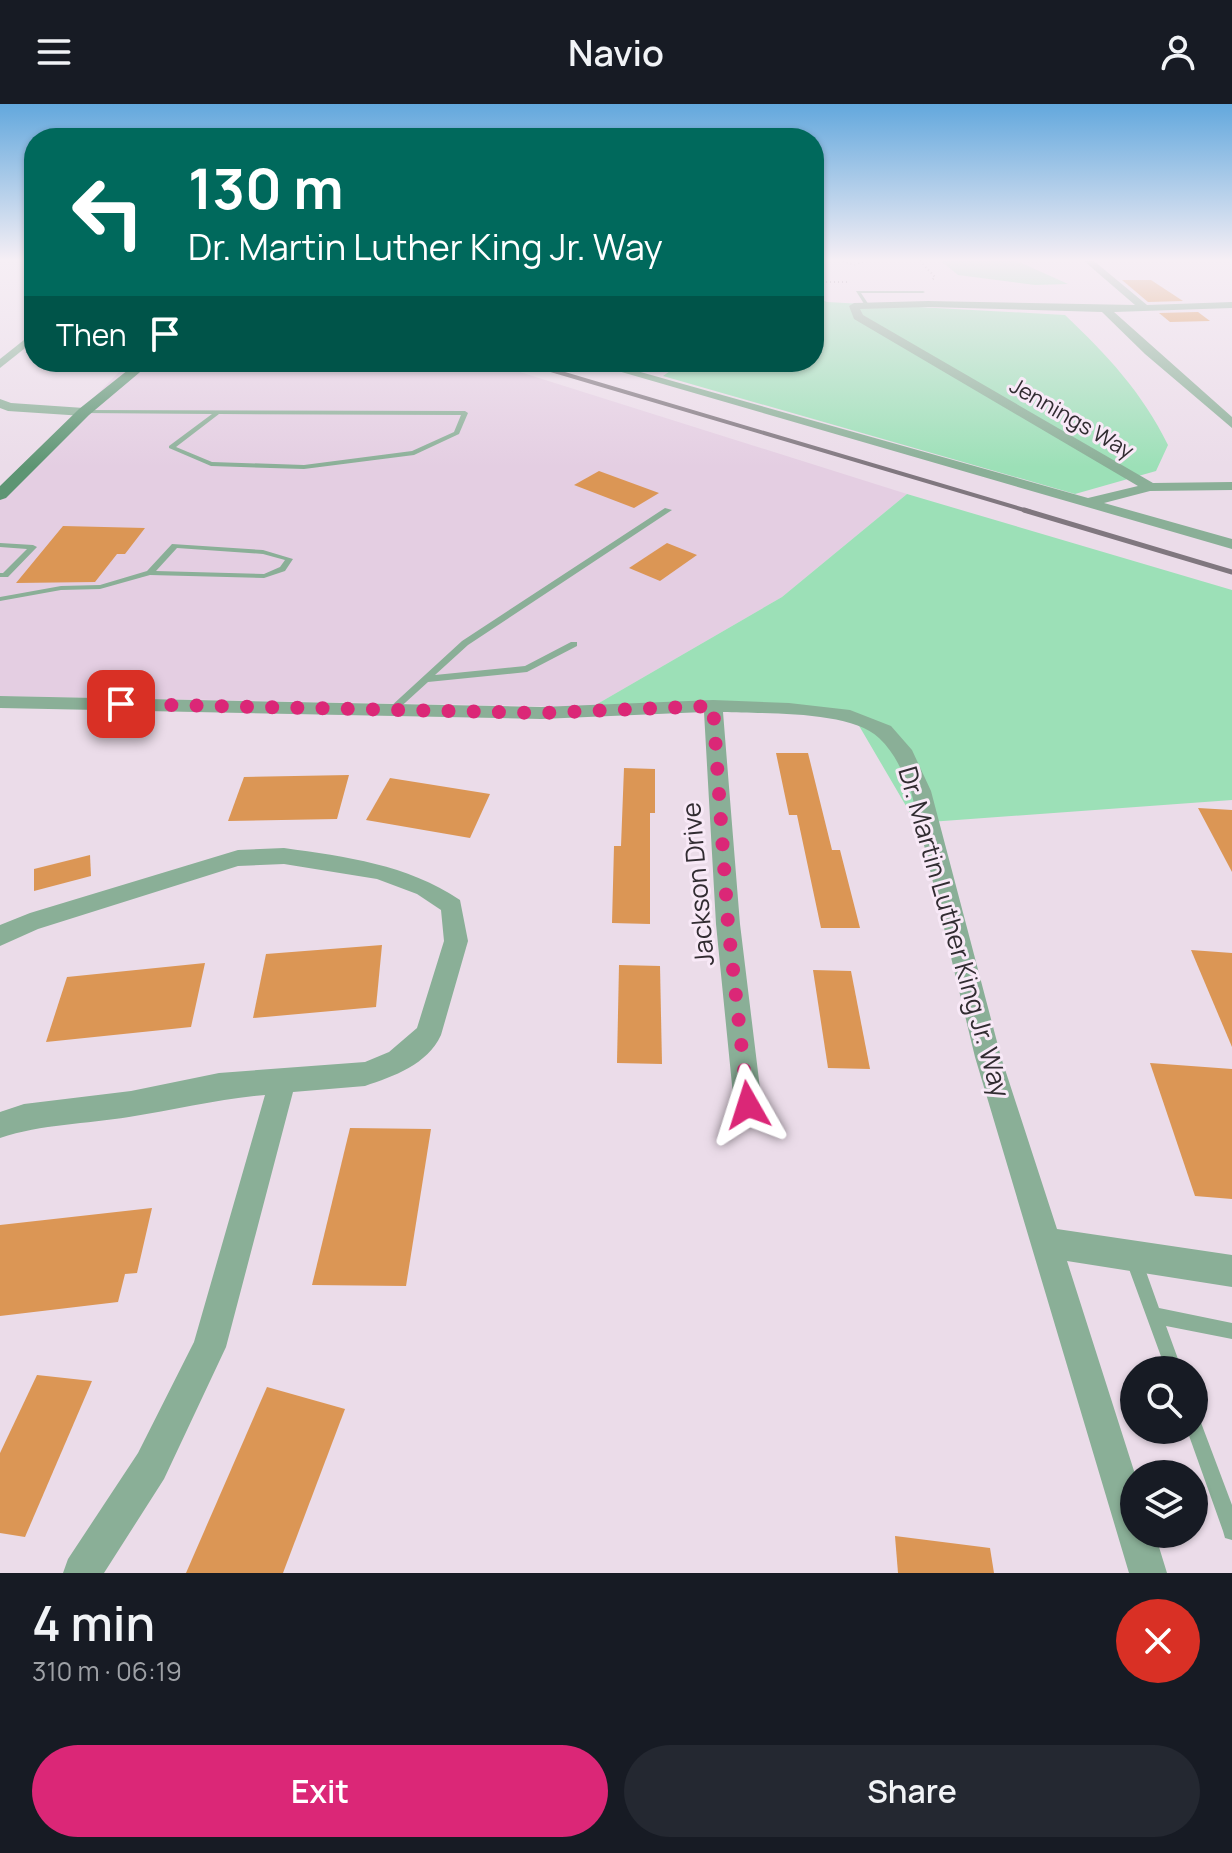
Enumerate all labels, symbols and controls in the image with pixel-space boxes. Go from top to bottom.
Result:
text: Navio [568,28,664,77]
icon: menu [32,30,76,74]
icon: person [1156,30,1200,74]
text: 130 m [188,149,344,226]
icon: left [56,160,160,264]
text: Dr. Martin Luther King Jr. Way [188,222,663,271]
icon: arrive [143,312,187,356]
text: Then [56,314,127,355]
street label: Jennings Way [1004,370,1140,466]
pin [87,670,155,738]
icon: arrive [99,682,143,726]
street label: Dr. Martin Luther King Jr. Way [890,762,1020,1102]
street label: Jackson Drive [672,801,722,967]
position arrow [706,1063,790,1147]
map controls [1120,1356,1208,1548]
button: search [1120,1356,1208,1444]
button: layers [1120,1460,1208,1548]
text: 4 min [32,1590,155,1655]
button: close [1116,1599,1200,1683]
text: 310 m · 06:19 [32,1653,182,1689]
button: Exit [32,1745,608,1837]
button: Share [624,1745,1200,1837]

